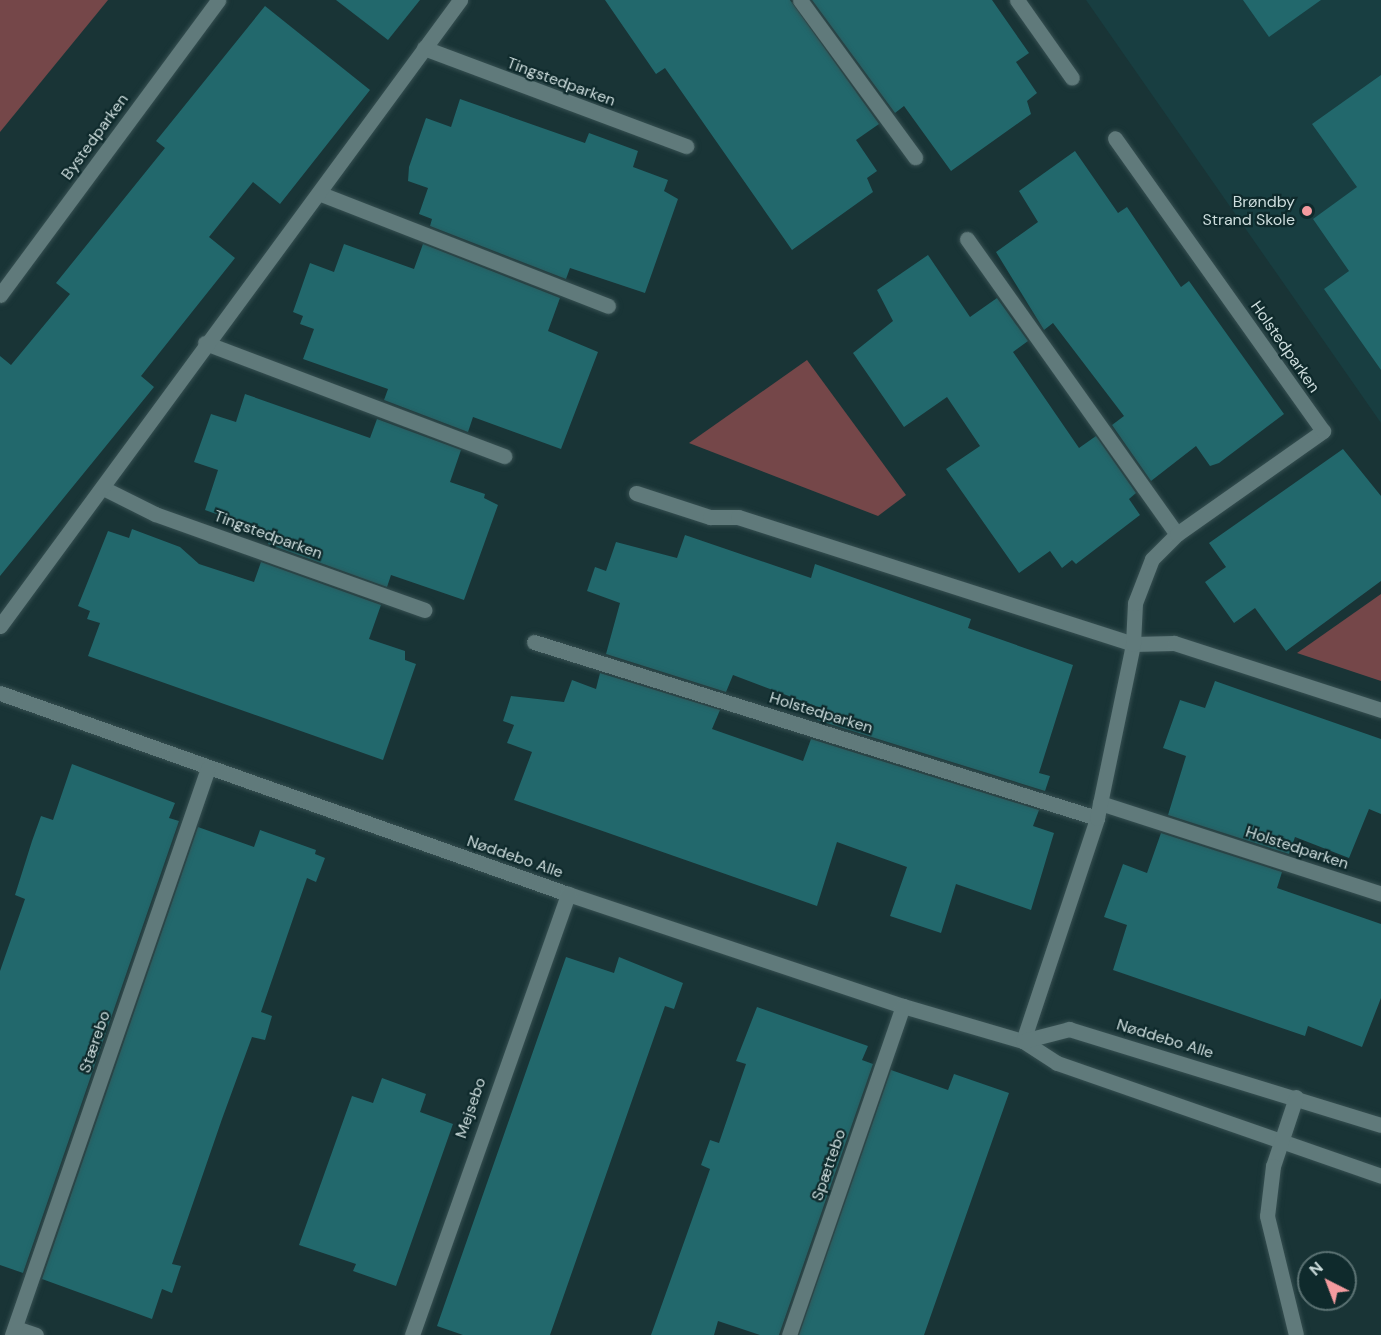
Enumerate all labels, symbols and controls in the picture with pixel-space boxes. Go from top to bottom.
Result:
street label: Tingstedparken [504,53,618,111]
street label: Bystedparken [57,90,133,184]
place label: Brøndby Strand Skole [1202,192,1295,230]
marker: Brøndby Strand Skole [1300,204,1314,218]
street label: Holstedparken [1246,298,1324,396]
street label: Tingstedparken [211,506,325,564]
street label: Holstedparken [767,688,875,738]
street label: Holstedparken [1243,822,1351,874]
street label: Nøddebo Alle [464,832,566,882]
street label: Stærebo [75,1008,115,1076]
street label: Nøddebo Alle [1114,1015,1216,1063]
street label: Mejsebo [452,1075,490,1141]
street label: Spættebo [808,1127,850,1203]
north arrow [1297,1251,1357,1311]
text: N [1305,1257,1327,1280]

